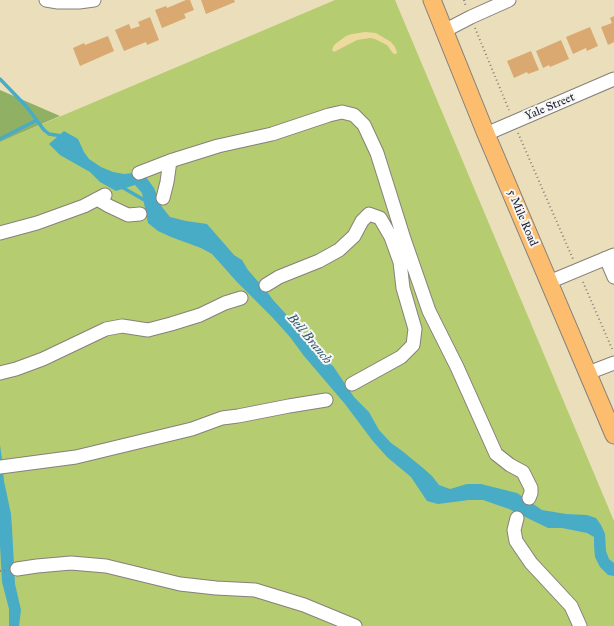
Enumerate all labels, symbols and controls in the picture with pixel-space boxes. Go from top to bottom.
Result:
street label: Yale Street [523,90,577,124]
street label: 5 Mile Road [504,187,540,249]
water label: Bell Branch [283,311,335,367]

